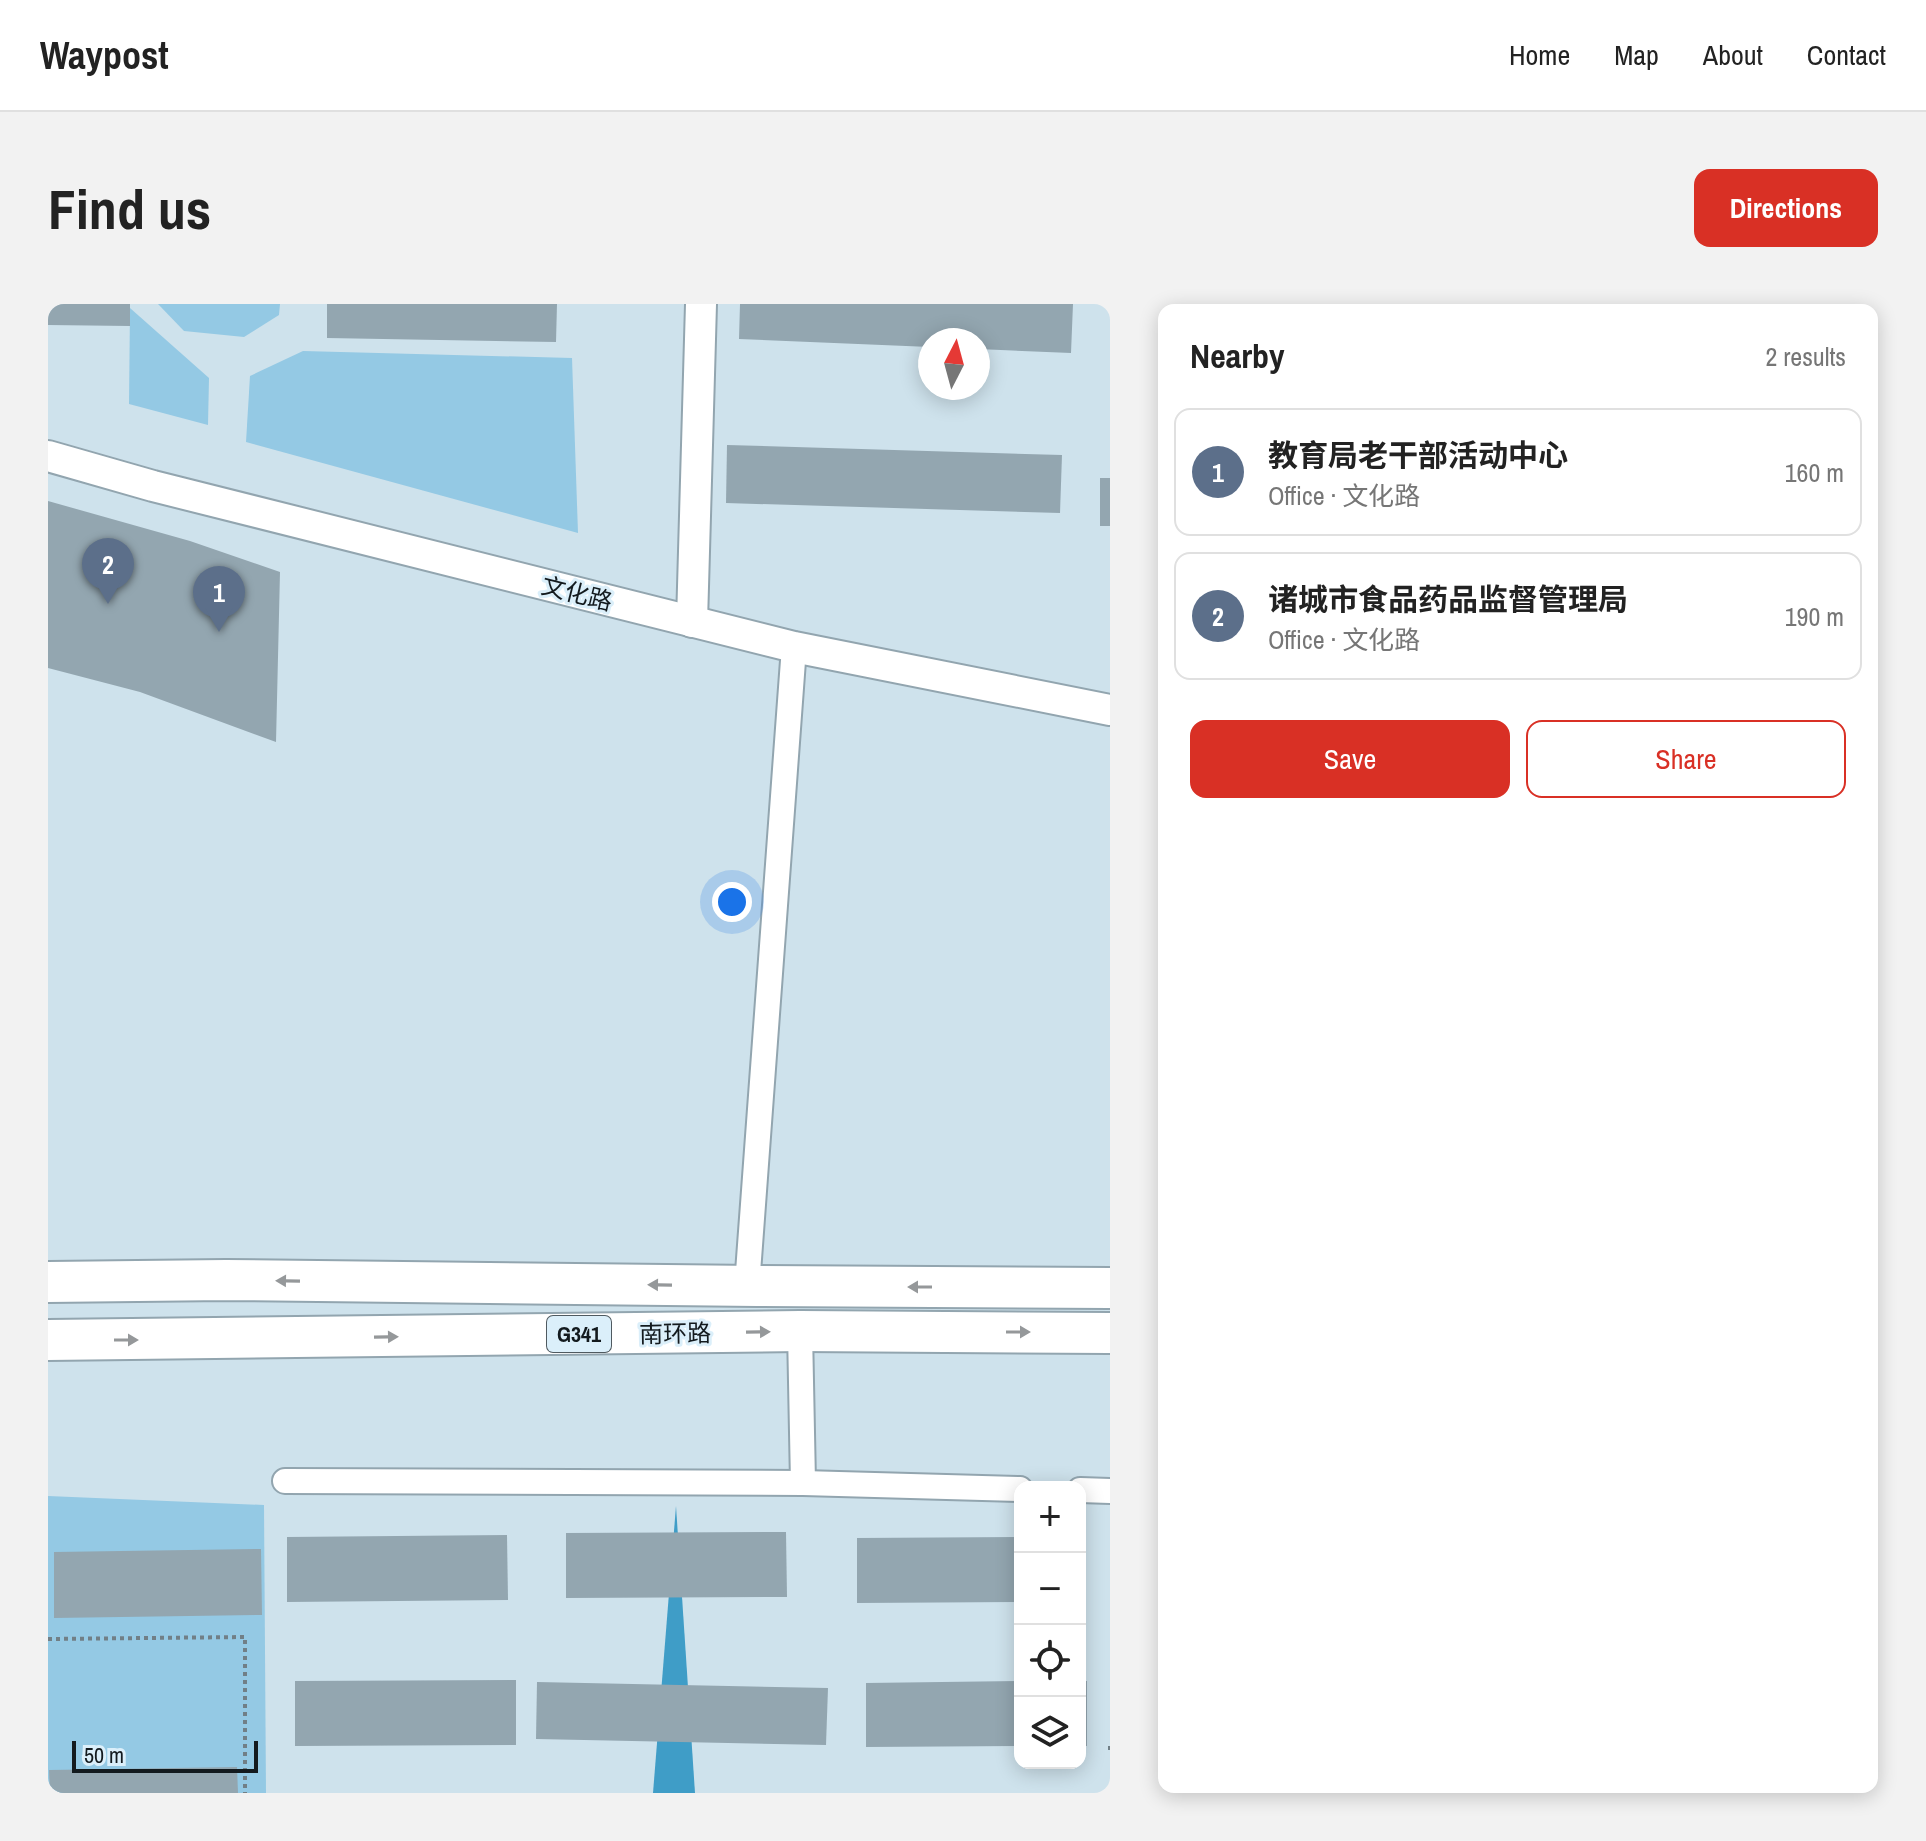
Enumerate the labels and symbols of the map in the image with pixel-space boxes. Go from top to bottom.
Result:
north arrow [918,328,990,400]
pin: 2 [82,538,134,604]
pin: 1 [193,566,245,632]
street label: 文化路 [538,569,616,617]
your location [712,882,752,922]
one-way arrow [275,1274,300,1287]
one-way arrow [647,1279,672,1291]
one-way arrow [907,1281,932,1293]
road number: G341 [547,1316,611,1352]
street label: 南环路 [639,1316,711,1350]
one-way arrow [746,1326,771,1338]
one-way arrow [1006,1326,1031,1338]
one-way arrow [374,1331,399,1343]
one-way arrow [114,1334,139,1346]
scale bar [72,1737,258,1773]

